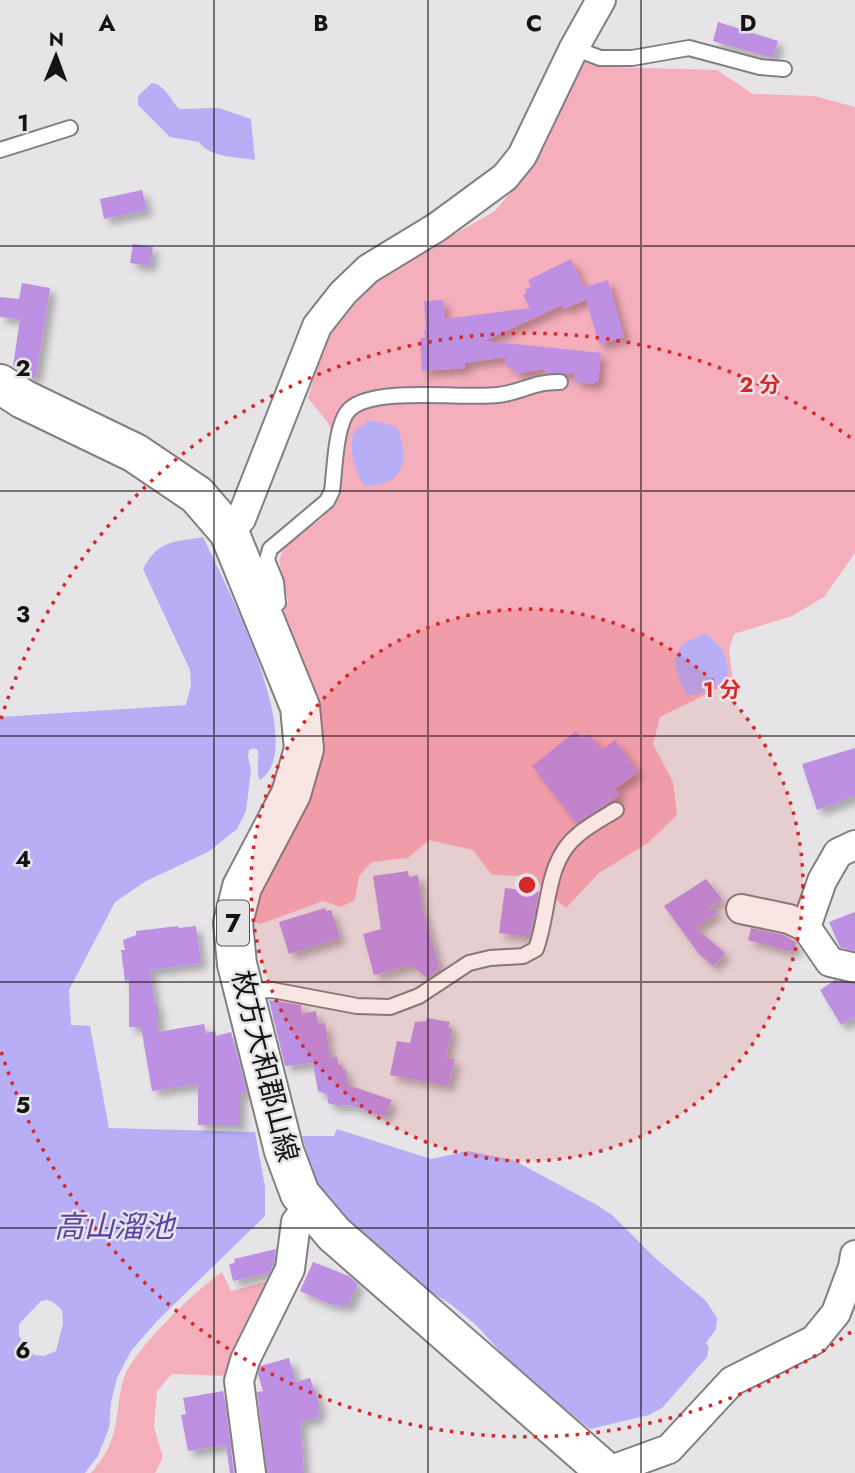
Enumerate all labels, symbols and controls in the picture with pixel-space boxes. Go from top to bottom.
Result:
text: A [98,6,116,40]
text: B [313,6,329,40]
text: C [526,6,542,40]
text: D [740,6,757,40]
north arrow [21,21,91,91]
text: N [49,26,64,53]
text: 1 [17,106,29,140]
text: 2 [15,351,31,385]
text: 2 分 [739,370,781,400]
text: 3 [16,597,30,631]
text: 1 分 [703,675,741,705]
text: 4 [15,842,31,876]
centre of rings [515,873,539,897]
road number: 7 [217,900,249,946]
street label: 枚方大和郡山線 [221,966,309,1166]
text: 5 [16,1088,30,1122]
water label: 高山溜池 [54,1205,177,1248]
text: 6 [15,1333,31,1367]

